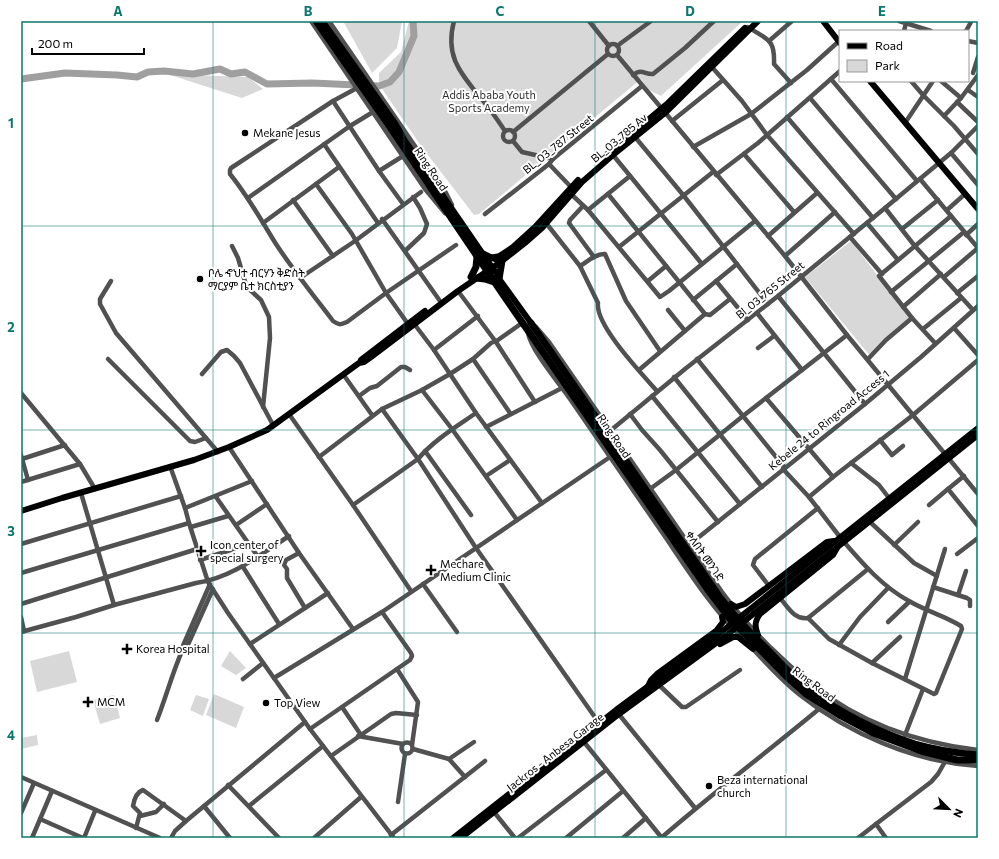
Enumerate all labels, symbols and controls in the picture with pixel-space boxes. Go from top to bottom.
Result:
text: A [113,3,123,19]
text: B [304,3,313,19]
text: C [496,3,505,19]
text: D [685,3,695,19]
text: E [878,3,886,19]
scale bar [32,30,144,56]
legend [839,30,969,82]
text: 200 m [38,36,73,50]
text: Road [875,38,903,52]
text: Park [875,58,901,72]
park label: Addis Ababa Youth Sports Academy [442,88,536,114]
street label: BL_03_785 Av [588,110,650,165]
street label: BL_03_787 Street [520,111,596,176]
text: 1 [8,115,14,131]
place label: Mekane Jesus [253,126,320,140]
marker: Mekane Jesus [240,128,250,138]
street label: Ring Road [412,144,451,193]
street label: Bl_03_765 Street [733,258,807,321]
place label: ቦሌ ኆህተ ብርሃን ቅድስት ማርያም ቤተ ክርስቲያን [208,266,305,292]
marker: ቦሌ ኆህተ ብርሃን ቅድስት ማርያም ቤተ ክርስቲያን [195,274,205,284]
text: 2 [7,319,15,335]
street label: Kebele 24 to Ringroad Access 1 [766,367,892,472]
street label: Ring Road [595,411,634,460]
text: 3 [7,523,15,539]
street label: ቀለበት መንገድ [683,528,728,583]
place label: Icon center of special surgery [210,538,284,564]
marker: Icon center of special surgery [195,545,207,557]
place label: Mechare Medium Clinic [440,557,511,583]
marker: Mechare Medium Clinic [425,564,437,576]
place label: Korea Hospital [136,642,210,655]
marker: Korea Hospital [121,643,133,655]
street label: Ring Road [790,663,838,704]
place label: MCM [97,695,125,708]
marker: MCM [82,696,94,708]
place label: Top View [274,696,320,709]
marker: Top View [261,698,271,708]
street label: Jackros - Anbesa Garage [504,710,607,794]
text: 4 [7,727,15,743]
place label: Beza international church [717,773,808,799]
marker: Beza international church [704,781,714,791]
north arrow [929,789,969,829]
text: N [951,807,966,820]

